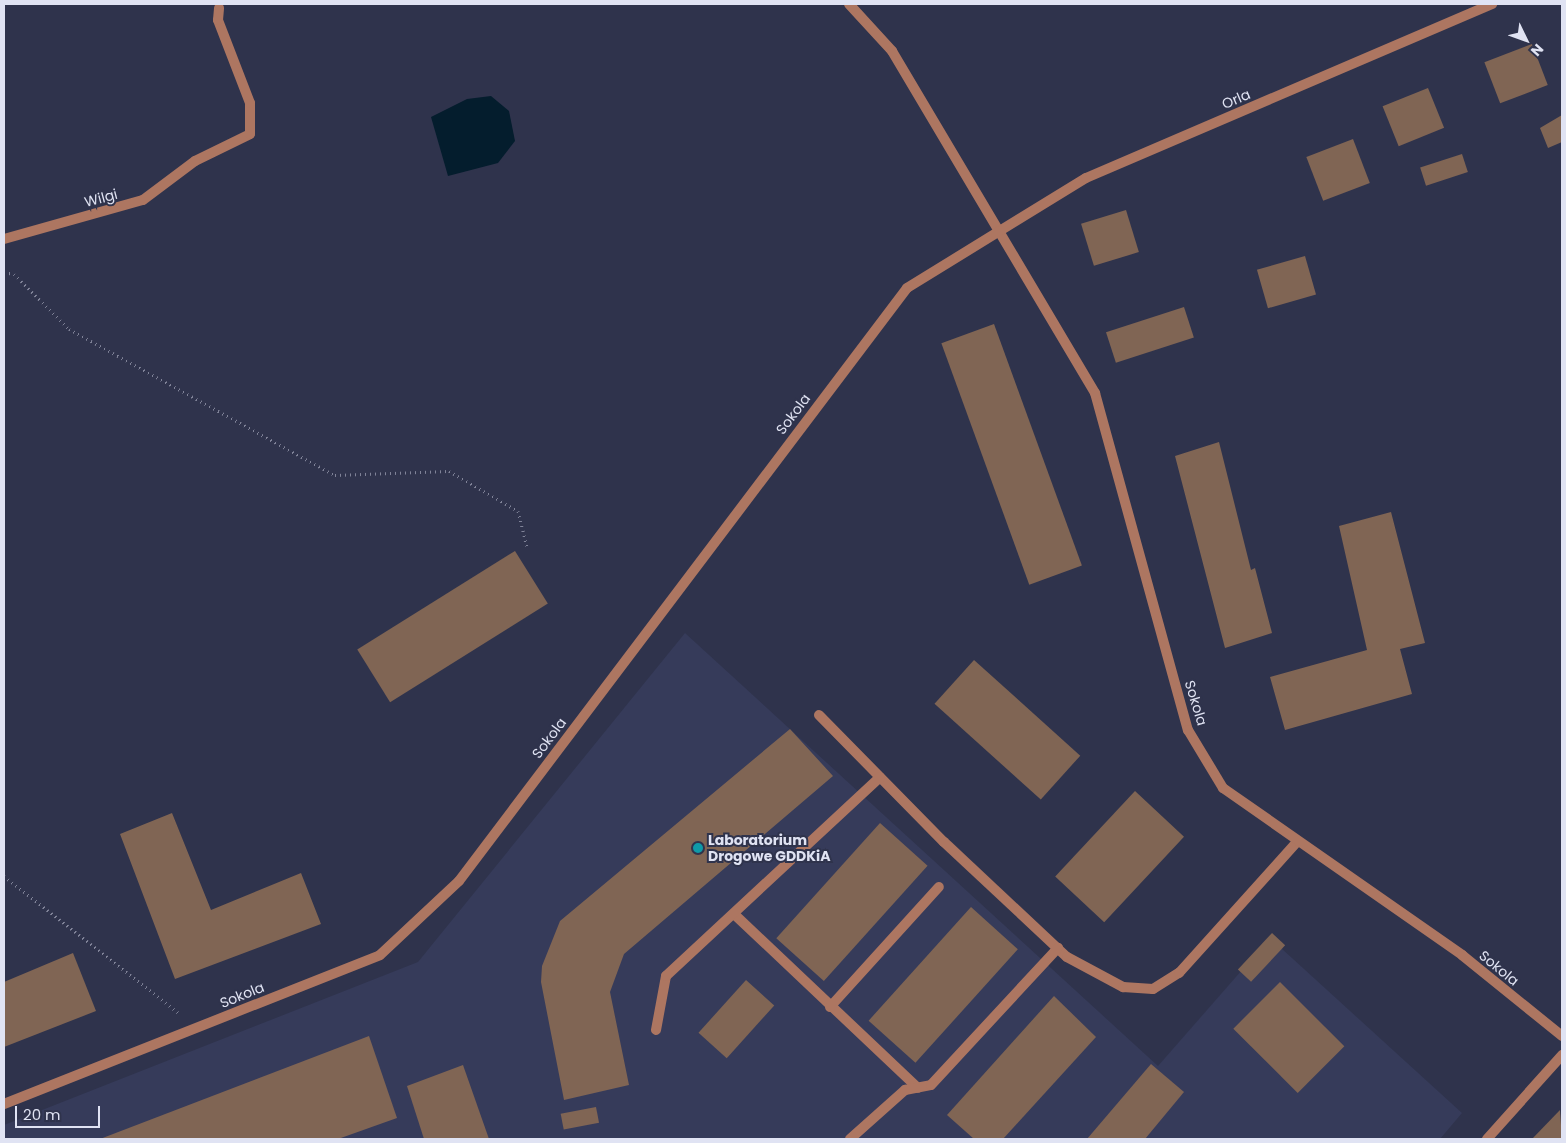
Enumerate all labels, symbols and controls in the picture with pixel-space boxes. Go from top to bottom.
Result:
north arrow [1501,15,1551,65]
text: N [1526,39,1548,61]
street label: Orla [1219,86,1253,112]
street label: Wilgi [83,186,119,210]
street label: Sokola [772,390,814,438]
street label: Sokola [1181,678,1211,728]
street label: Sokola [528,714,570,762]
place label: Laboratorium Drogowe GDDKiA [708,832,830,864]
marker: Laboratorium Drogowe GDDKiA [692,842,704,854]
street label: Sokola [1476,947,1522,989]
street label: Sokola [217,979,267,1011]
scale bar [18,1096,102,1128]
text: 20 m [23,1104,61,1125]

